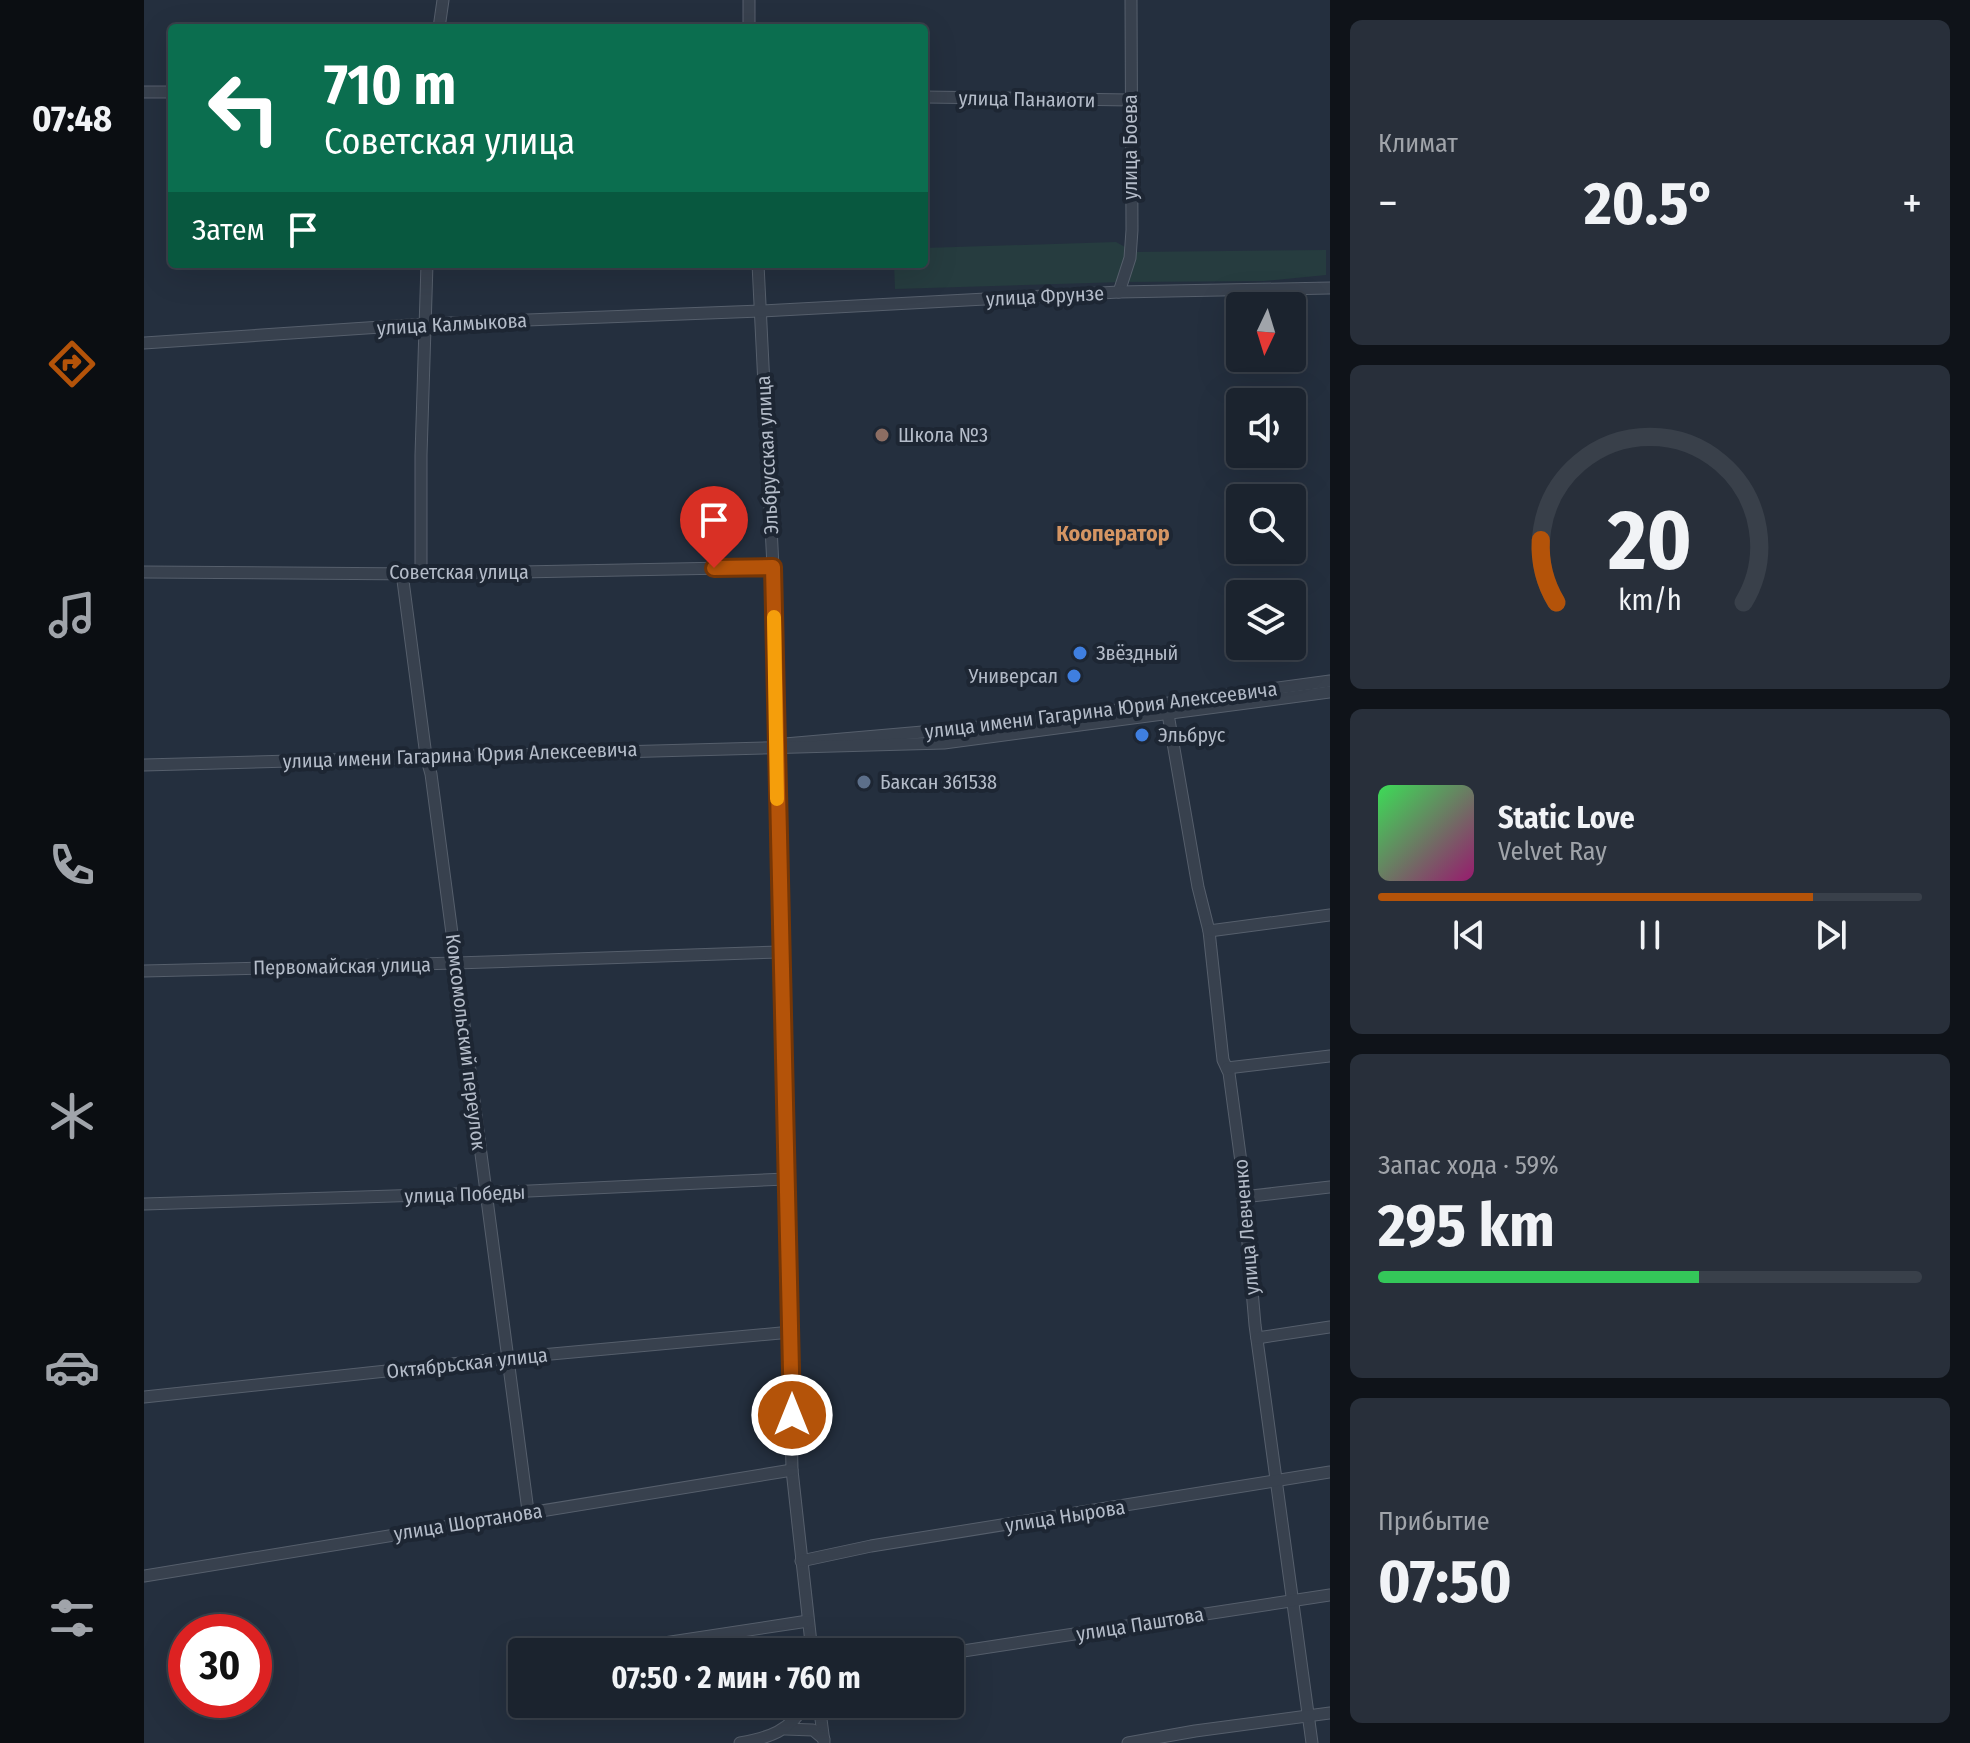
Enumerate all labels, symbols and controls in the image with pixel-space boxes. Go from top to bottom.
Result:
text: 710 m [324,52,456,119]
icon: left [192,56,296,160]
street label: улица Панаиоти [958,86,1096,112]
street label: улица Боева [1118,94,1142,200]
text: 07:48 [32,97,112,141]
text: Советская улица [324,120,575,164]
text: Климат [1378,128,1458,159]
text: 20.5° [1584,168,1716,240]
text: − [1378,177,1398,230]
text: + [1902,177,1922,230]
icon: arrive [281,208,325,252]
text: Затем [192,212,265,248]
street label: улица Фрунзе [985,281,1105,311]
north arrow [1226,292,1306,372]
map controls [1226,292,1306,660]
street label: улица Калмыкова [376,308,528,340]
icon: directions [44,336,100,392]
street label: Эльбрусская улица [751,375,783,535]
button: sound [1226,388,1306,468]
place label: Школа №3 [898,423,988,447]
marker: Школа №3 [873,426,891,444]
button: search [1226,484,1306,564]
pin [680,486,748,568]
text: 20 [1607,490,1692,590]
icon: arrive [692,498,736,542]
district label: Кооператор [1056,520,1170,547]
street label: Советская улица [389,560,529,584]
button: layers [1226,580,1306,660]
text: km/h [1618,583,1682,618]
icon: music [44,587,100,643]
place label: Звёздный [1096,641,1178,665]
marker: Звёздный [1071,644,1089,662]
place label: Универсал [968,664,1058,688]
marker: Универсал [1065,667,1083,685]
street label: улица имени Гагарина Юрия Алексеевича [924,676,1278,744]
place label: Эльбрус [1158,723,1226,747]
marker: Эльбрус [1133,726,1151,744]
street label: улица имени Гагарина Юрия Алексеевича [282,737,638,773]
place label: Баксан 361538 [880,770,997,794]
marker: Баксан 361538 [855,773,873,791]
text: Static Love [1498,800,1635,836]
text: Velvet Ray [1498,836,1607,867]
icon: phone [44,837,100,893]
icon: previous [1447,913,1491,957]
icon: pause [1628,913,1672,957]
icon: next [1809,913,1853,957]
street label: Комсомольский переулок [441,932,491,1152]
street label: Первомайская улица [253,952,431,980]
icon: climate [44,1088,100,1144]
text: Запас хода · 59% [1378,1150,1559,1181]
street label: улица Левченко [1228,1158,1264,1296]
street label: улица Победы [404,1180,526,1208]
text: 295 km [1378,1190,1555,1262]
icon: car [44,1339,100,1395]
street label: Октябрьская улица [385,1343,549,1383]
position arrow [750,1373,834,1457]
street label: улица Нырова [1003,1495,1127,1537]
street label: улица Шортанова [392,1498,544,1546]
text: Прибытие [1378,1506,1490,1537]
text: 07:50 [1378,1546,1512,1618]
icon: filters [44,1590,100,1646]
street label: улица Паштова [1075,1602,1205,1646]
speed limit sign: 30 [168,1614,272,1718]
text: 07:50 · 2 мин · 760 m [611,1660,861,1696]

